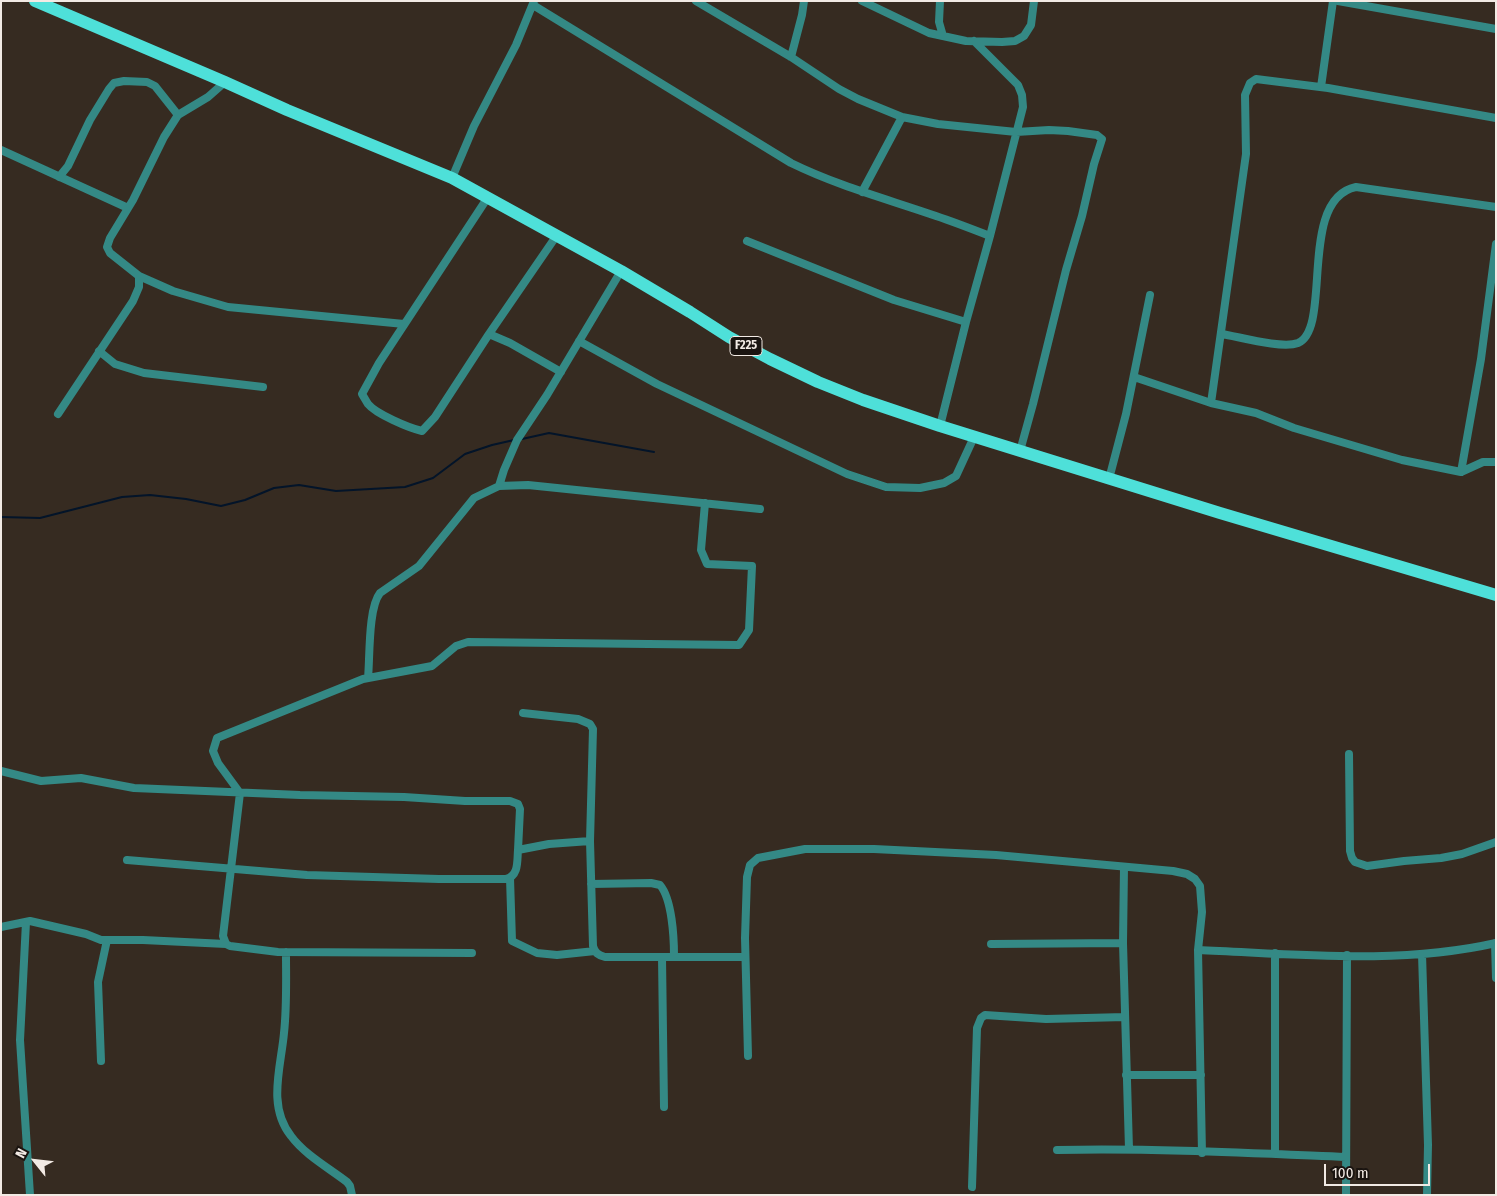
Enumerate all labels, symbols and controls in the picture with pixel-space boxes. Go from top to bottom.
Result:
road number: F225 [730,336,762,356]
north arrow [10,1136,60,1186]
text: N [12,1146,31,1161]
scale bar [1327,1154,1433,1186]
text: 100 m [1332,1164,1369,1182]

